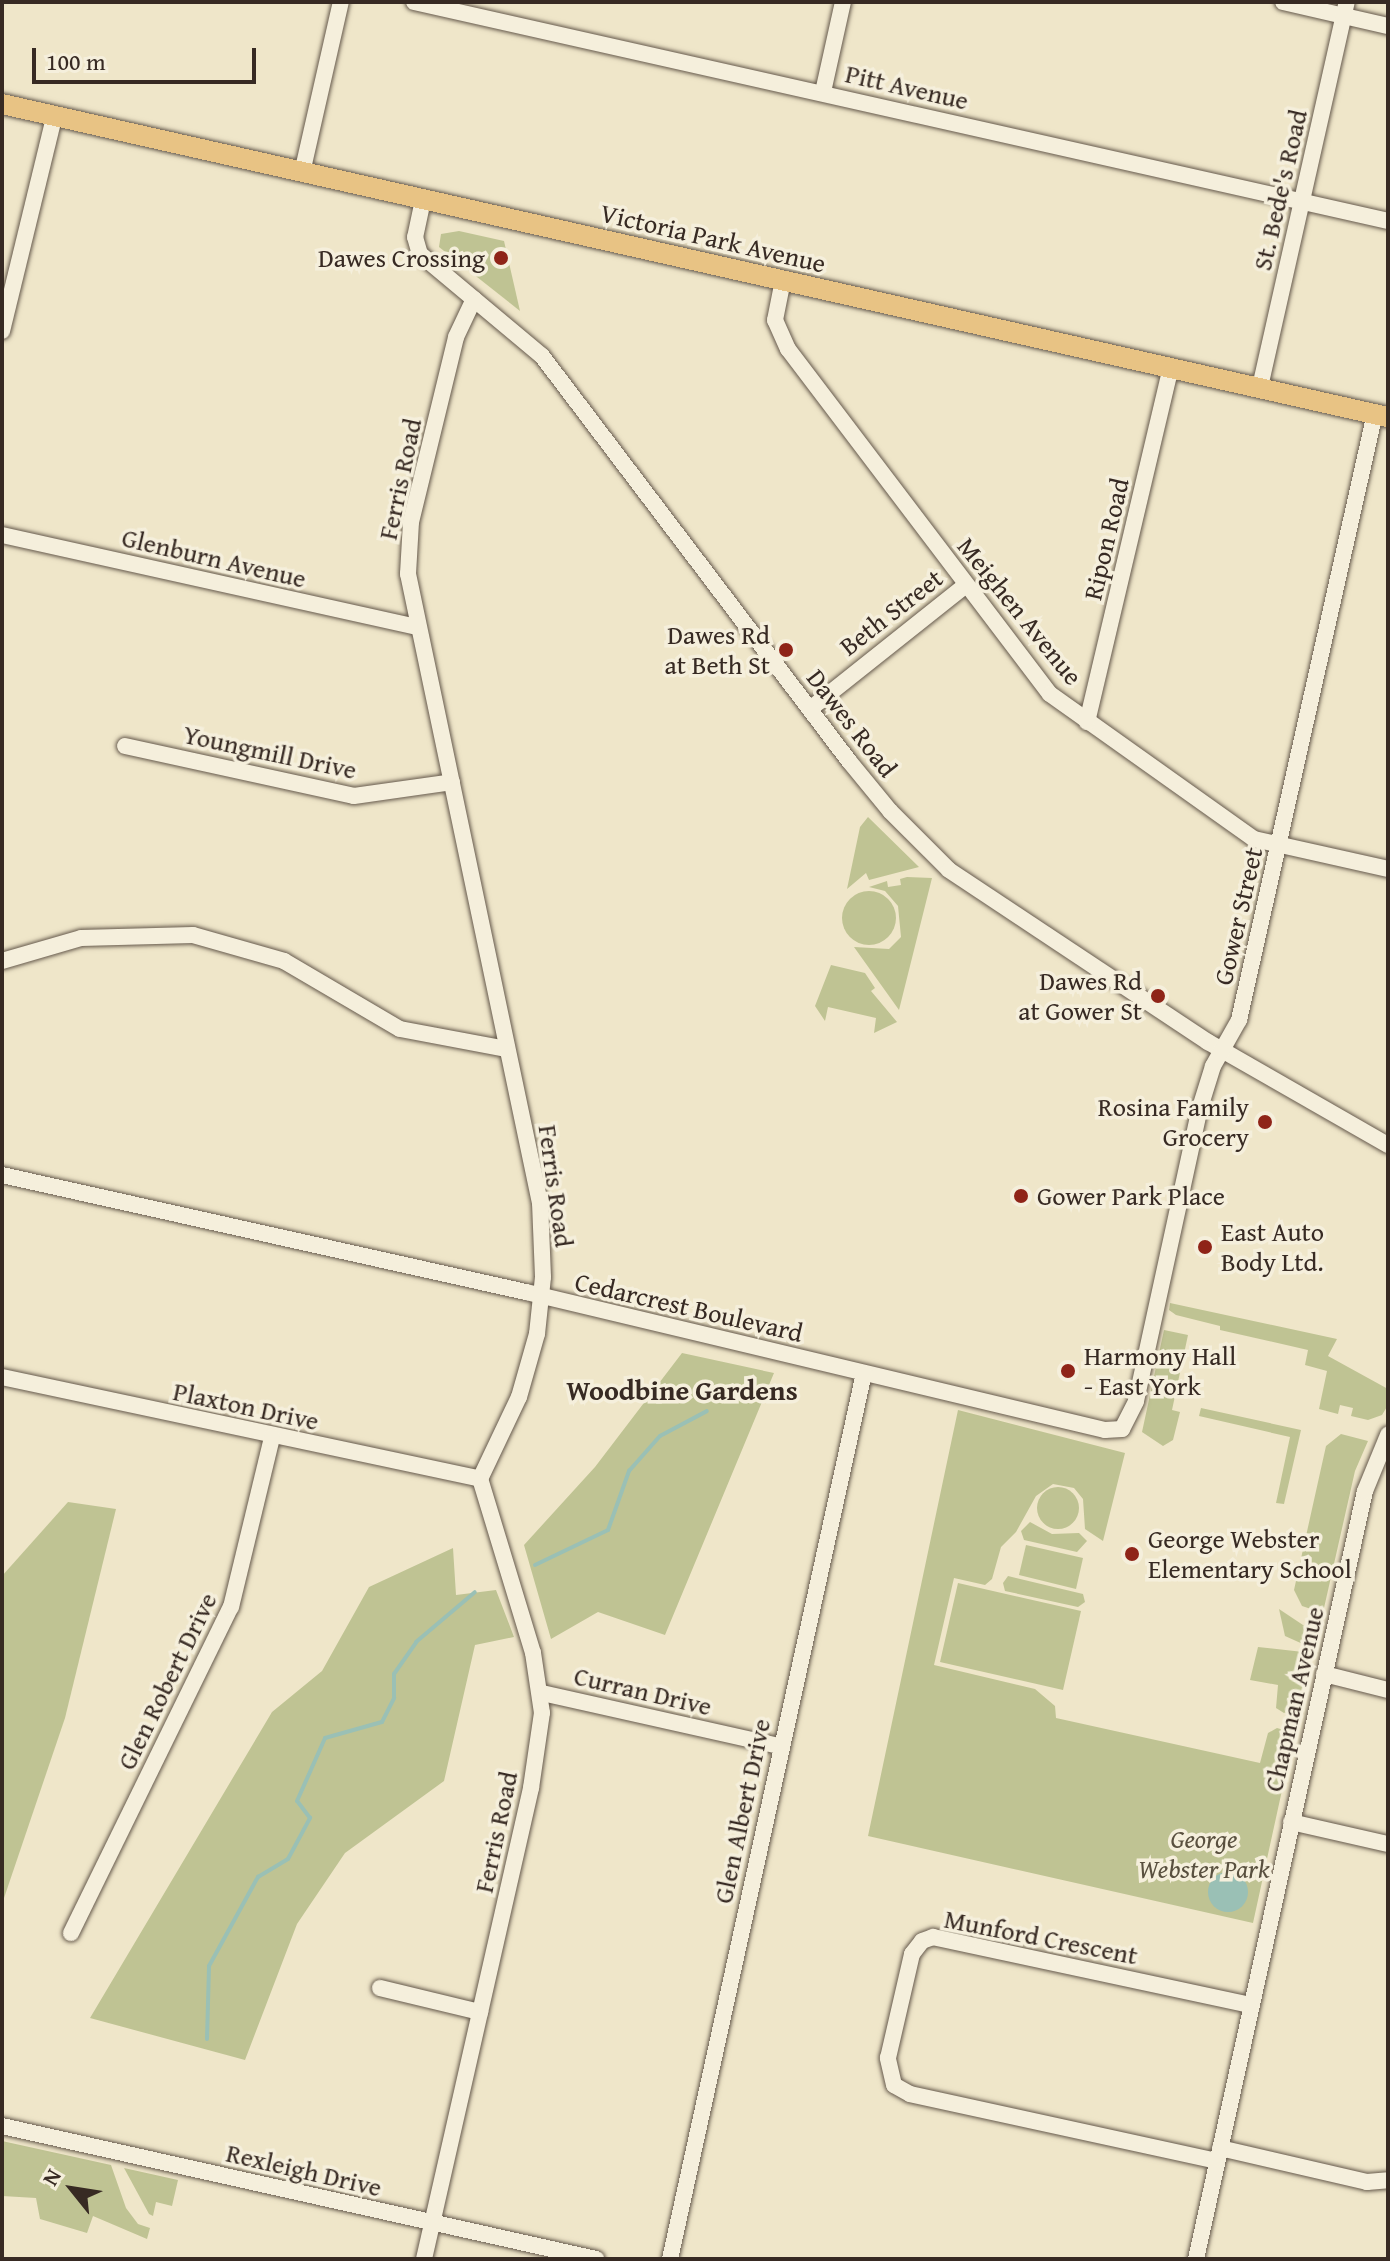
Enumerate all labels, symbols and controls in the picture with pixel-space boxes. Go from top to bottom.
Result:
scale bar [36,32,260,82]
text: 100 m [46,44,106,79]
street label: Pitt Avenue [842,58,972,116]
street label: St. Bede's Road [1246,107,1314,273]
street label: Victoria Park Avenue [597,197,829,279]
place label: Dawes Crossing [318,242,485,274]
marker: Dawes Crossing [492,249,510,267]
street label: Ferris Road [372,416,428,542]
street label: Ripon Road [1077,475,1135,603]
street label: Glenburn Avenue [119,522,309,594]
street label: Meighen Avenue [951,531,1089,691]
street label: Beth Street [833,562,949,662]
place label: Dawes Rd at Beth St [664,619,770,680]
marker: Dawes Rd at Beth St [777,641,795,659]
street label: Dawes Road [800,663,904,783]
street label: Youngmill Drive [181,718,359,786]
street label: Gower Street [1207,844,1269,988]
place label: Dawes Rd at Gower St [1018,965,1142,1026]
marker: Dawes Rd at Gower St [1149,987,1167,1005]
place label: Rosina Family Grocery [1098,1091,1249,1152]
marker: Rosina Family Grocery [1256,1113,1274,1131]
street label: Ferris Road [532,1123,580,1249]
place label: Gower Park Place [1037,1180,1225,1212]
marker: Gower Park Place [1012,1187,1030,1205]
place label: East Auto Body Ltd. [1221,1216,1324,1278]
marker: East Auto Body Ltd. [1196,1238,1214,1256]
street label: Cedarcrest Boulevard [572,1266,806,1348]
place label: Harmony Hall - East York [1084,1340,1236,1402]
marker: Harmony Hall - East York [1059,1362,1077,1380]
district label: Woodbine Gardens [566,1373,798,1407]
street label: Plaxton Drive [170,1375,322,1437]
place label: George Webster Elementary School [1148,1523,1352,1584]
marker: George Webster Elementary School [1123,1545,1141,1563]
street label: Glen Robert Drive [111,1587,223,1775]
street label: Chapman Avenue [1258,1604,1330,1794]
street label: Curran Drive [571,1660,715,1722]
street label: Glen Albert Drive [707,1716,777,1906]
street label: Ferris Road [468,1769,524,1895]
park label: George Webster Park [1138,1823,1270,1884]
street label: Munford Crescent [942,1903,1140,1971]
street label: Rexleigh Drive [223,2137,385,2203]
north arrow [32,2149,112,2229]
text: N [34,2163,69,2191]

